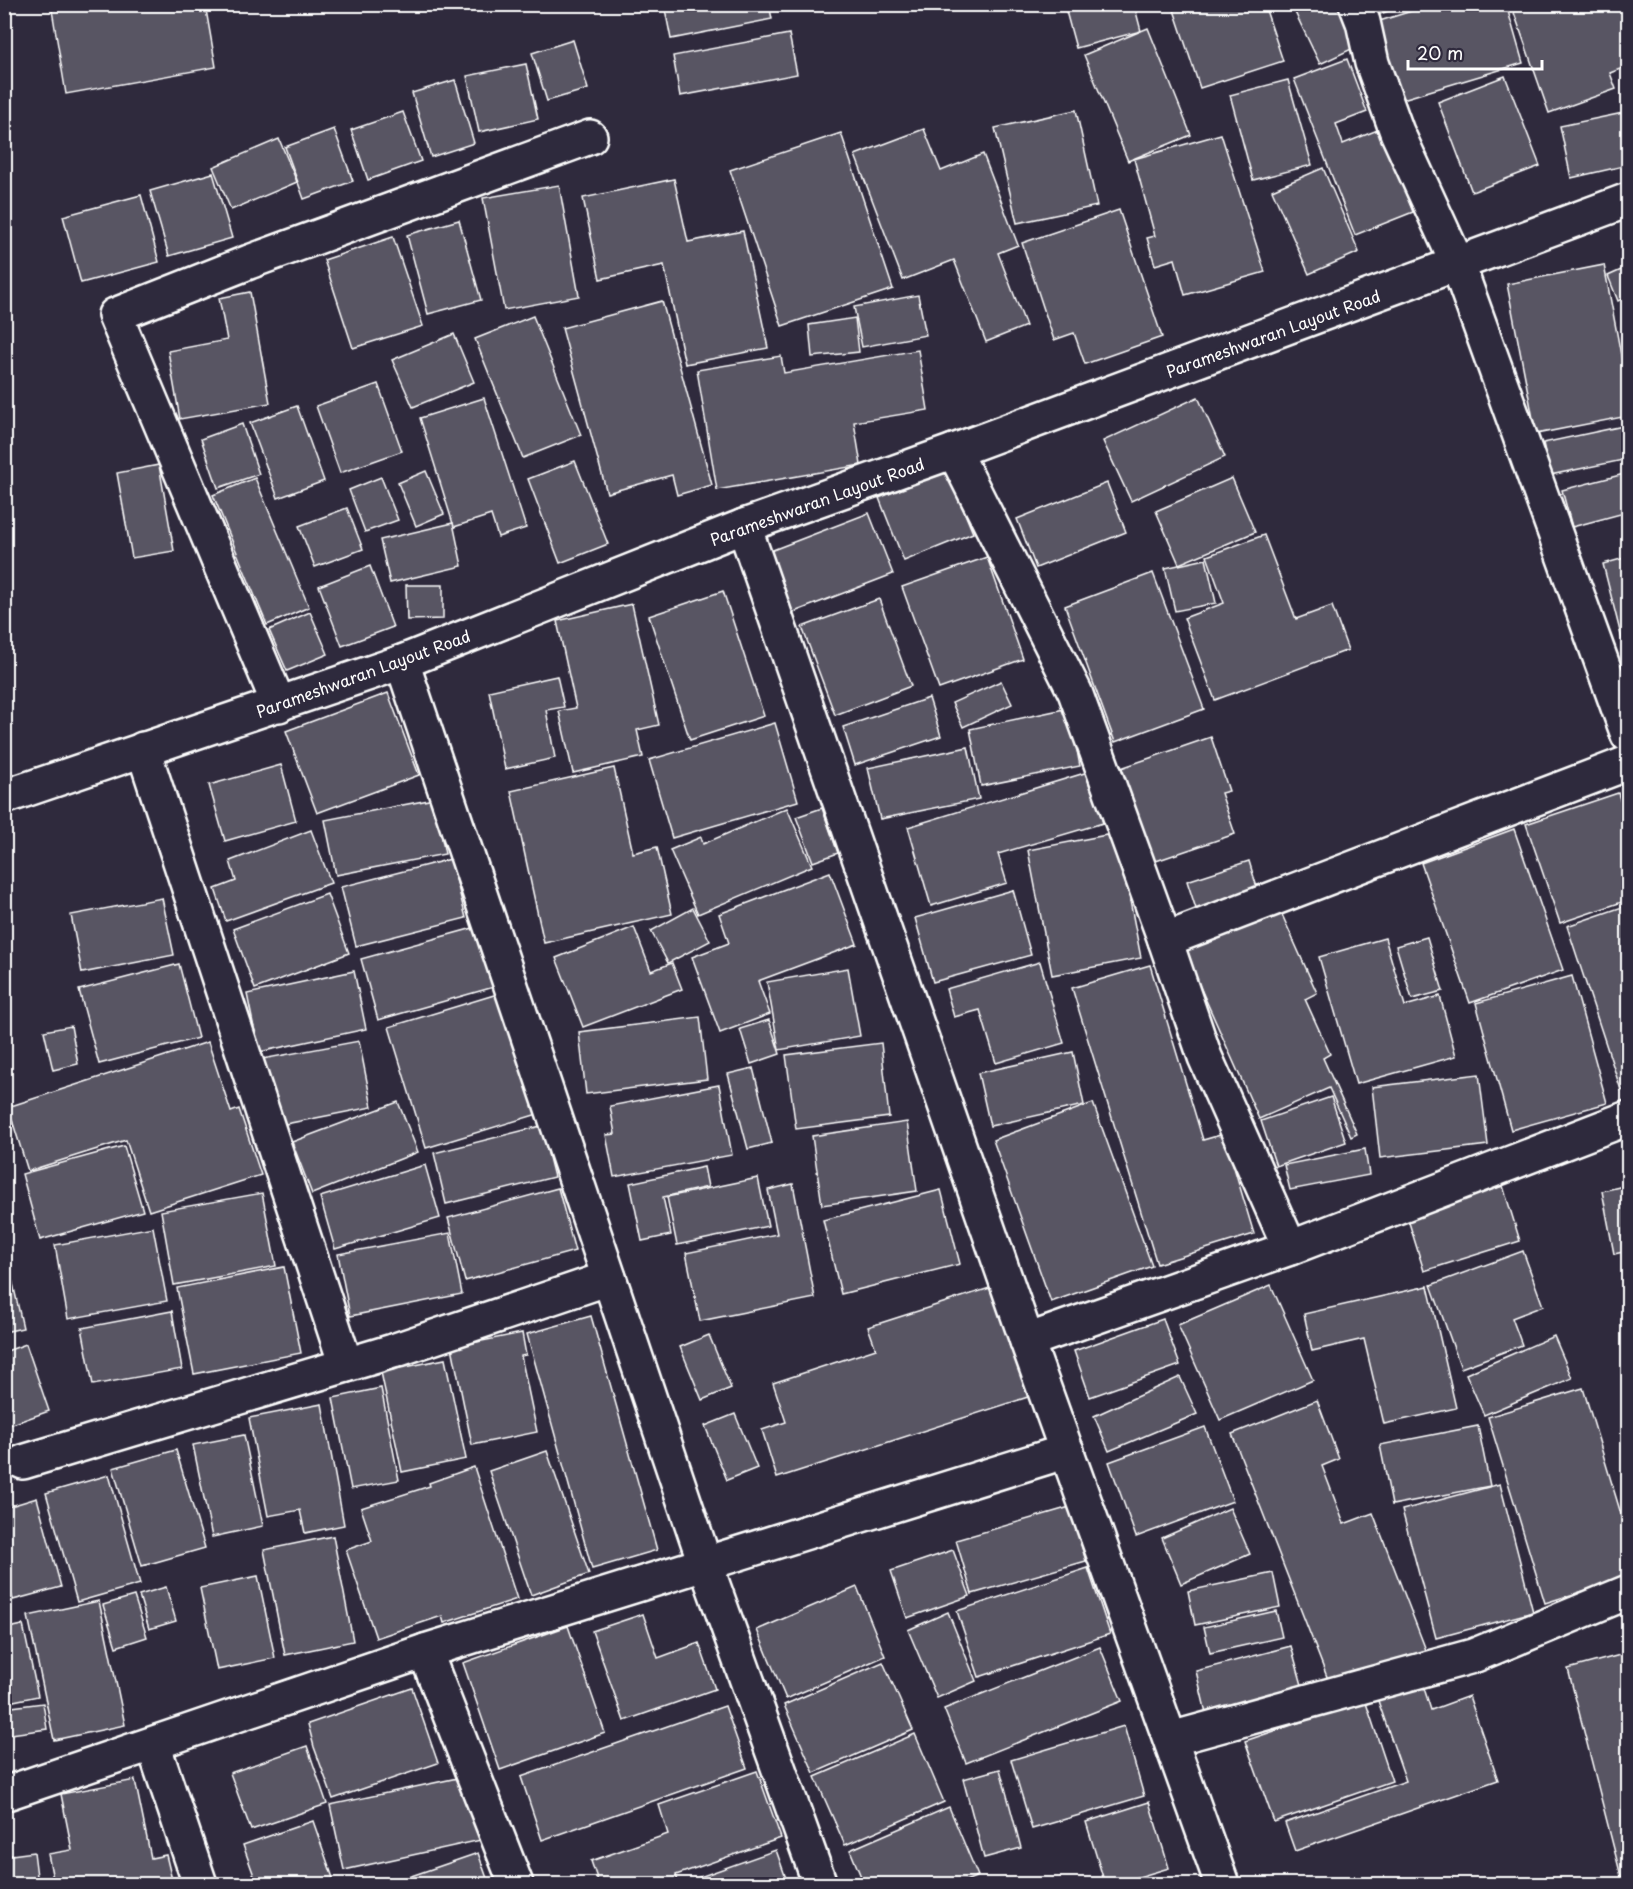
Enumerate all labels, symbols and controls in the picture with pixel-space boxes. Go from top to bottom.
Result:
scale bar [1408,33,1542,71]
text: 20 m [1417,39,1463,66]
street label: Parameshwaran Layout Road [1162,283,1384,383]
street label: Parameshwaran Layout Road [706,451,928,551]
street label: Parameshwaran Layout Road [252,623,474,723]

